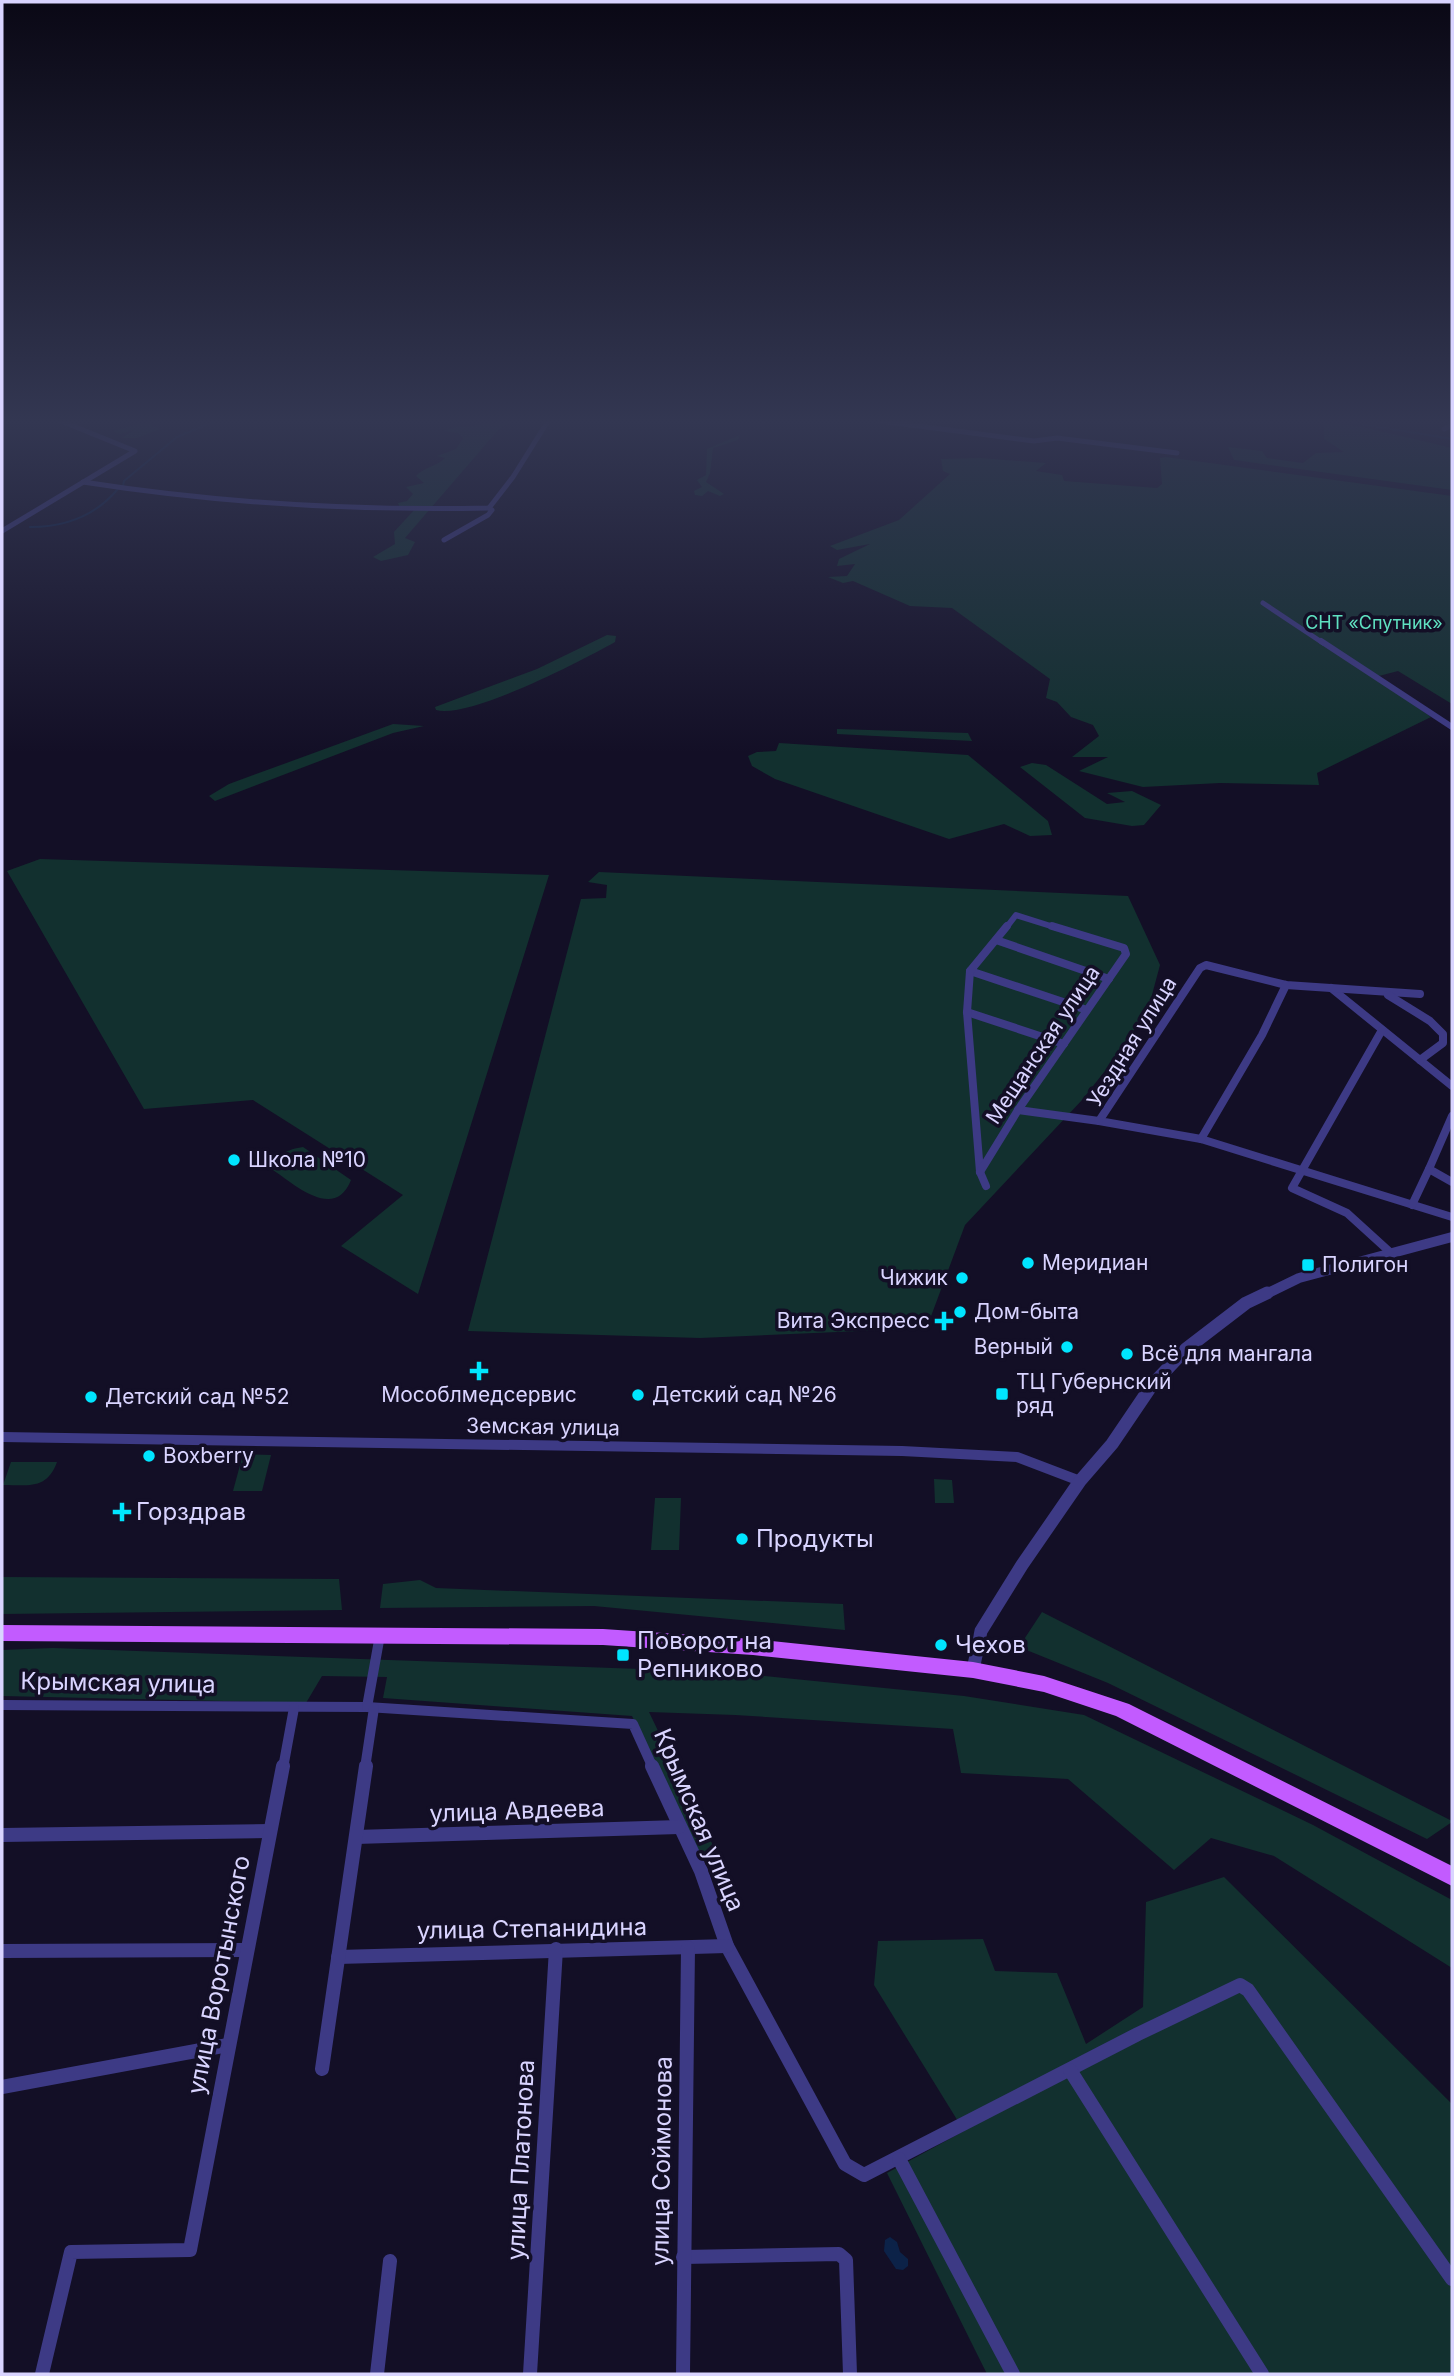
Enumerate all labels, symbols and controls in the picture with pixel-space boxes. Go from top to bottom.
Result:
park label: СНТ «Спутник» [1305,612,1443,633]
street label: Мещанская улица [980,961,1105,1129]
street label: Уездная улица [1082,972,1182,1111]
place label: Школа №10 [248,1147,366,1172]
marker: Школа №10 [226,1152,242,1168]
place label: Меридиан [1042,1250,1148,1275]
place label: Полигон [1322,1252,1409,1277]
marker: Меридиан [1020,1255,1036,1271]
marker: Полигон [1300,1257,1316,1273]
place label: Чижик [880,1265,949,1290]
marker: Чижик [954,1270,970,1286]
place label: Дом-быта [974,1299,1079,1324]
marker: Дом-быта [952,1304,968,1320]
place label: Вита Экспресс [777,1308,930,1333]
marker: Вита Экспресс [936,1313,952,1329]
place label: Верный [974,1334,1053,1359]
marker: Верный [1059,1339,1075,1355]
place label: Всё для мангала [1141,1341,1313,1366]
marker: Всё для мангала [1119,1346,1135,1362]
marker: Мособлмедсервис [471,1363,487,1379]
place label: ТЦ Губернский ряд [1016,1369,1171,1418]
place label: Мособлмедсервис [381,1382,577,1407]
place label: Детский сад №26 [652,1382,837,1407]
place label: Детский сад №52 [105,1384,290,1409]
marker: ТЦ Губернский ряд [994,1386,1010,1402]
marker: Детский сад №26 [630,1387,646,1403]
marker: Детский сад №52 [83,1389,99,1405]
street label: Земская улица [466,1413,620,1440]
place label: Boxberry [163,1443,254,1468]
marker: Boxberry [141,1448,157,1464]
place label: Горздрав [136,1497,246,1526]
marker: Горздрав [114,1504,130,1520]
place label: Продукты [756,1524,874,1553]
marker: Продукты [734,1531,750,1547]
place label: Поворот на Репниково [637,1626,772,1683]
place label: Чехов [955,1630,1026,1659]
marker: Чехов [933,1637,949,1653]
marker: Поворот на Репниково [615,1647,631,1663]
street label: Крымская улица [20,1666,216,1699]
street label: Крымская улица [648,1724,751,1915]
street label: улица Авдеева [429,1793,605,1828]
street label: улица Воротынского [181,1853,256,2097]
street label: улица Степанидина [417,1912,647,1945]
street label: улица Соймонова [645,2056,678,2266]
street label: улица Платонова [501,2059,540,2261]

